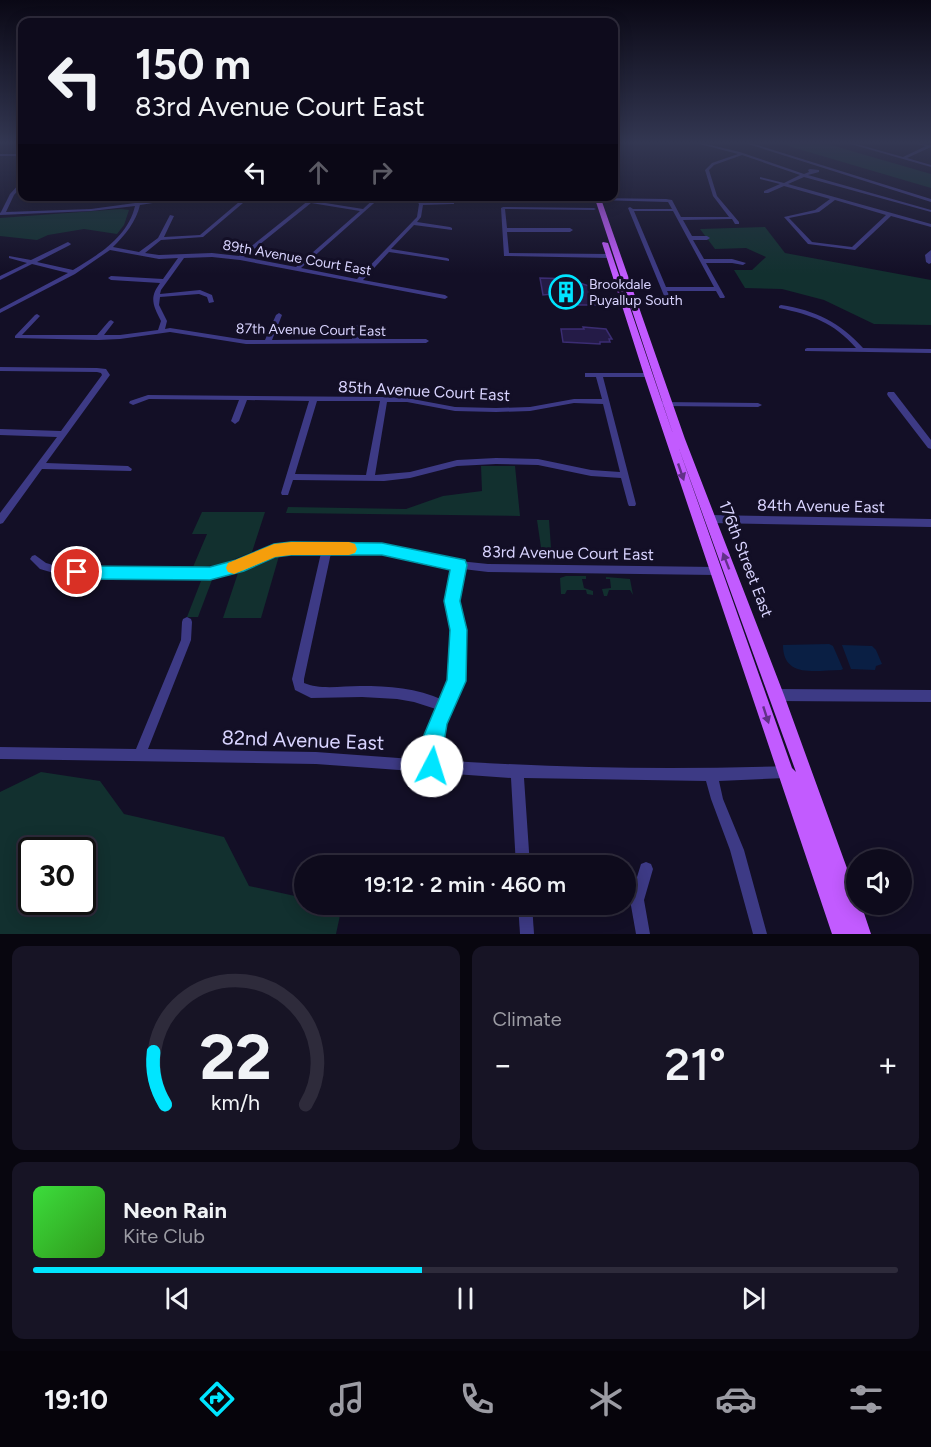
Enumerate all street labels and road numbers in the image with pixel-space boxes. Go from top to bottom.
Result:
street label: 89th Avenue Court East [221,237,373,279]
street label: 87th Avenue Court East [236,320,386,340]
street label: 85th Avenue Court East [337,377,511,405]
street label: 84th Avenue East [757,495,885,517]
street label: 176th Street East [715,498,777,620]
street label: 83rd Avenue Court East [482,542,654,564]
street label: 82nd Avenue East [221,725,385,755]

